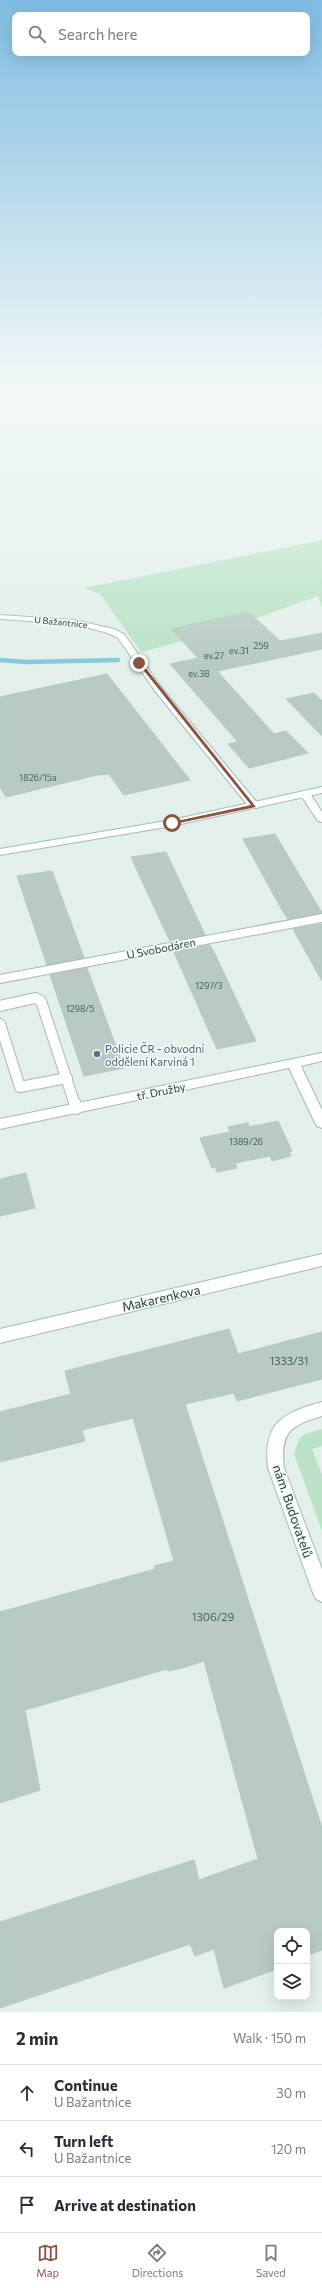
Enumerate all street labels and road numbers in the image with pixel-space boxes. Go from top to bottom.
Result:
street label: U Bažantnice [34,614,88,630]
street label: U Svobodáren [125,935,197,961]
street label: tř. Družby [136,1079,187,1102]
street label: Makarenkova [120,1281,202,1315]
street label: nám. Budovatelů [270,1462,316,1560]

